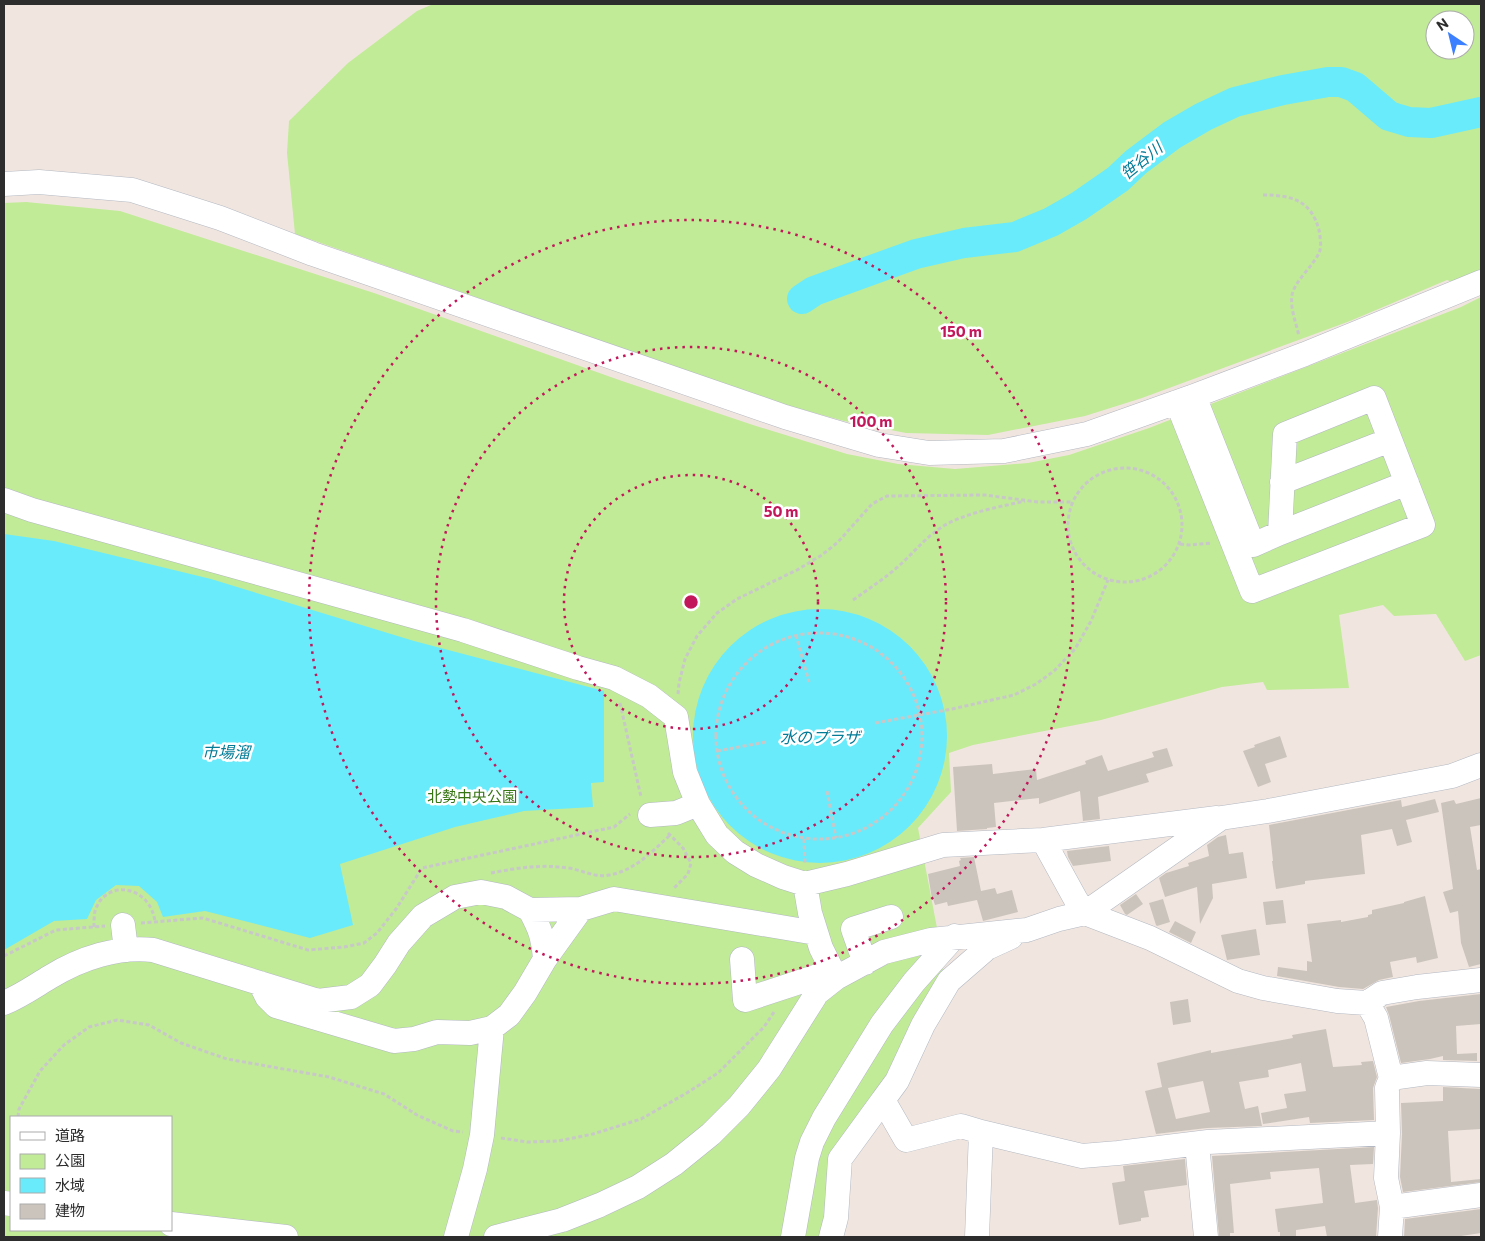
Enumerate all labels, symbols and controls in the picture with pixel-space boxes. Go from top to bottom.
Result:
north arrow [1425,10,1475,60]
text: N [1433,14,1451,34]
water label: 笹谷川 [1116,136,1167,182]
text: 150 m [940,322,982,340]
text: 100 m [850,412,892,430]
text: 50 m [764,502,798,520]
centre of rings [682,593,700,611]
water label: 水のプラザ [780,727,862,746]
water label: 市場溜 [202,742,253,761]
park label: 北勢中央公園 [427,787,517,805]
legend [10,1116,172,1231]
text: 道路 [55,1126,85,1144]
text: 公園 [55,1151,85,1169]
text: 水域 [55,1176,85,1194]
text: 建物 [55,1201,85,1219]

